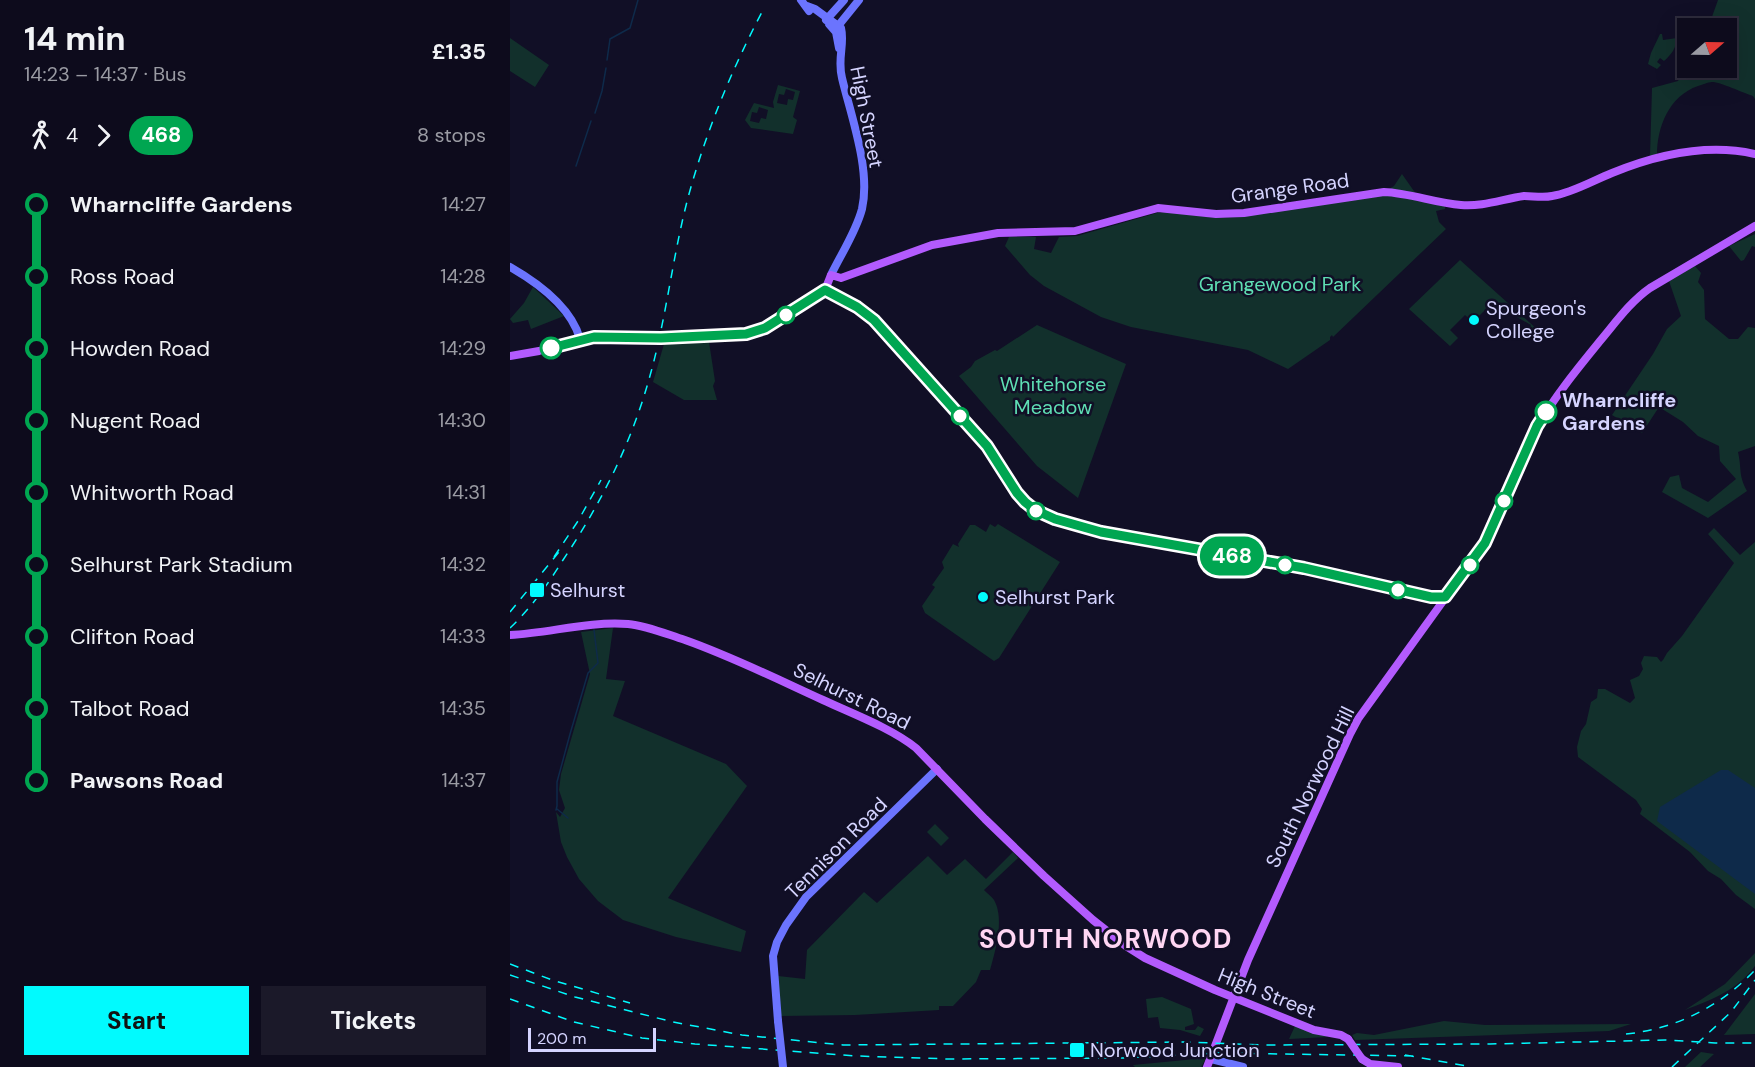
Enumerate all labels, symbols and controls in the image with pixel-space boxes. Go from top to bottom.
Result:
text: 14 min [24,17,126,60]
north arrow [1677,18,1737,78]
map controls [1677,18,1737,78]
text: £1.35 [432,37,486,66]
text: 14:23 – 14:37 · Bus [24,61,187,87]
street label: High Street [844,64,890,170]
icon: walk [24,119,57,152]
icon: forward [87,119,120,152]
text: 468 [141,121,181,149]
text: 4 [66,122,78,148]
text: 8 stops [417,122,486,148]
street label: Grange Road [1229,167,1351,209]
text: Wharncliffe Gardens [70,190,293,219]
text: 14:27 [442,191,486,217]
text: Ross Road [70,262,175,291]
text: 14:28 [440,263,486,289]
park label: Grangewood Park [1199,271,1361,297]
place label: Spurgeon's College [1486,295,1586,344]
unlabelled marker [777,306,795,324]
marker: Spurgeon's College [1467,313,1481,327]
text: Howden Road [70,334,210,363]
text: 14:29 [440,335,486,361]
unlabelled marker [540,337,562,359]
park label: Whitehorse Meadow [1000,371,1106,420]
place label: Wharncliffe Gardens [1562,387,1676,436]
marker: Wharncliffe Gardens [1535,401,1557,423]
text: Nugent Road [70,406,200,435]
text: 14:30 [438,407,486,433]
unlabelled marker [951,407,969,425]
text: Whitworth Road [70,478,234,507]
text: 14:31 [446,479,486,505]
unlabelled marker [1495,492,1513,510]
unlabelled marker [1027,502,1045,520]
line badge: 468 [1198,536,1266,576]
text: 468 [1212,542,1252,570]
text: Selhurst Park Stadium [70,550,293,579]
text: 14:32 [440,551,486,577]
unlabelled marker [1276,556,1294,574]
unlabelled marker [1461,556,1479,574]
place label: Selhurst [550,577,625,603]
marker: Selhurst [528,581,546,599]
unlabelled marker [1389,581,1407,599]
place label: Selhurst Park [995,584,1115,610]
marker: Selhurst Park [976,590,990,604]
text: Clifton Road [70,622,195,651]
text: 14:33 [440,623,486,649]
street label: Selhurst Road [789,656,915,736]
text: Talbot Road [70,694,190,723]
text: 14:35 [440,695,486,721]
street label: South Norwood Hill [1260,702,1360,872]
text: Pawsons Road [70,766,223,795]
text: 14:37 [441,767,486,793]
street label: Tennison Road [779,791,893,905]
district label: SOUTH NORWOOD [979,922,1233,956]
street label: High Street [1214,962,1320,1024]
button: Start [24,986,249,1055]
button: Tickets [261,986,486,1055]
scale bar [528,1025,656,1052]
text: 200 m [537,1028,586,1049]
place label: Norwood Junction [1090,1037,1260,1063]
marker: Norwood Junction [1068,1041,1086,1059]

